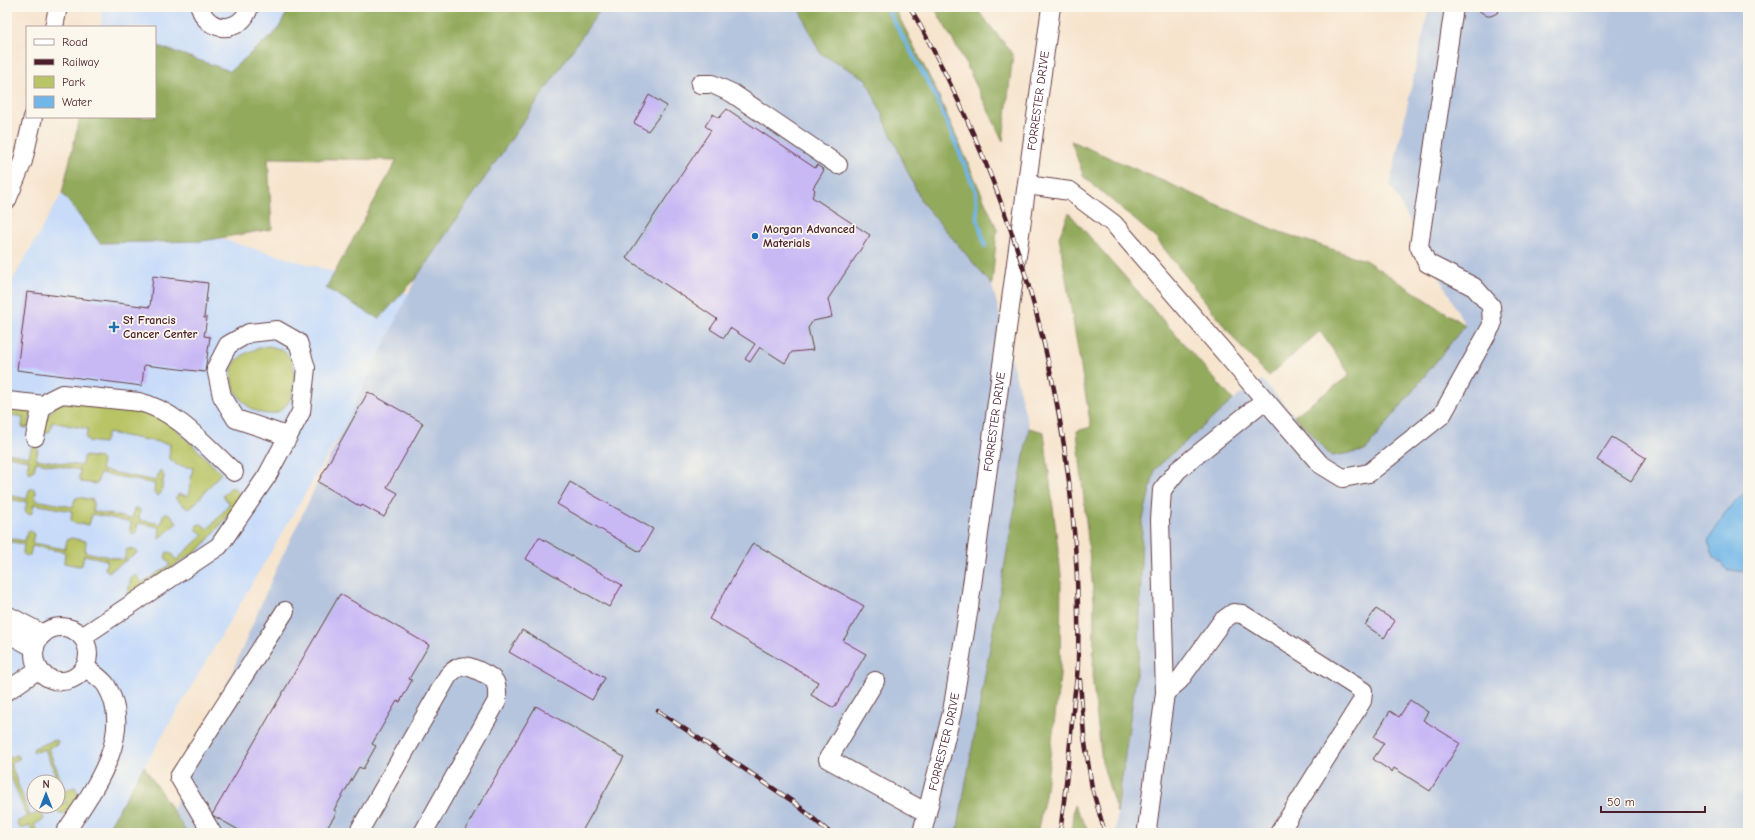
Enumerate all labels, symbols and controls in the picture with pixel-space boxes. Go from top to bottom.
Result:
legend [26,26,156,118]
text: Road [62,35,88,49]
street label: FORRESTER DRIVE [1024,50,1052,151]
text: Railway [62,55,100,69]
text: Park [62,75,85,89]
text: Water [62,95,92,109]
place label: Morgan Advanced Materials [763,222,855,250]
marker: Morgan Advanced Materials [750,231,760,241]
place label: St Francis Cancer Center [123,313,198,341]
marker: St Francis Cancer Center [108,321,120,333]
street label: FORRESTER DRIVE [981,371,1008,472]
street label: FORRESTER DRIVE [926,692,962,792]
north arrow [26,774,66,814]
text: N [42,778,50,791]
scale bar [1601,788,1705,814]
text: 50 m [1607,795,1635,809]

